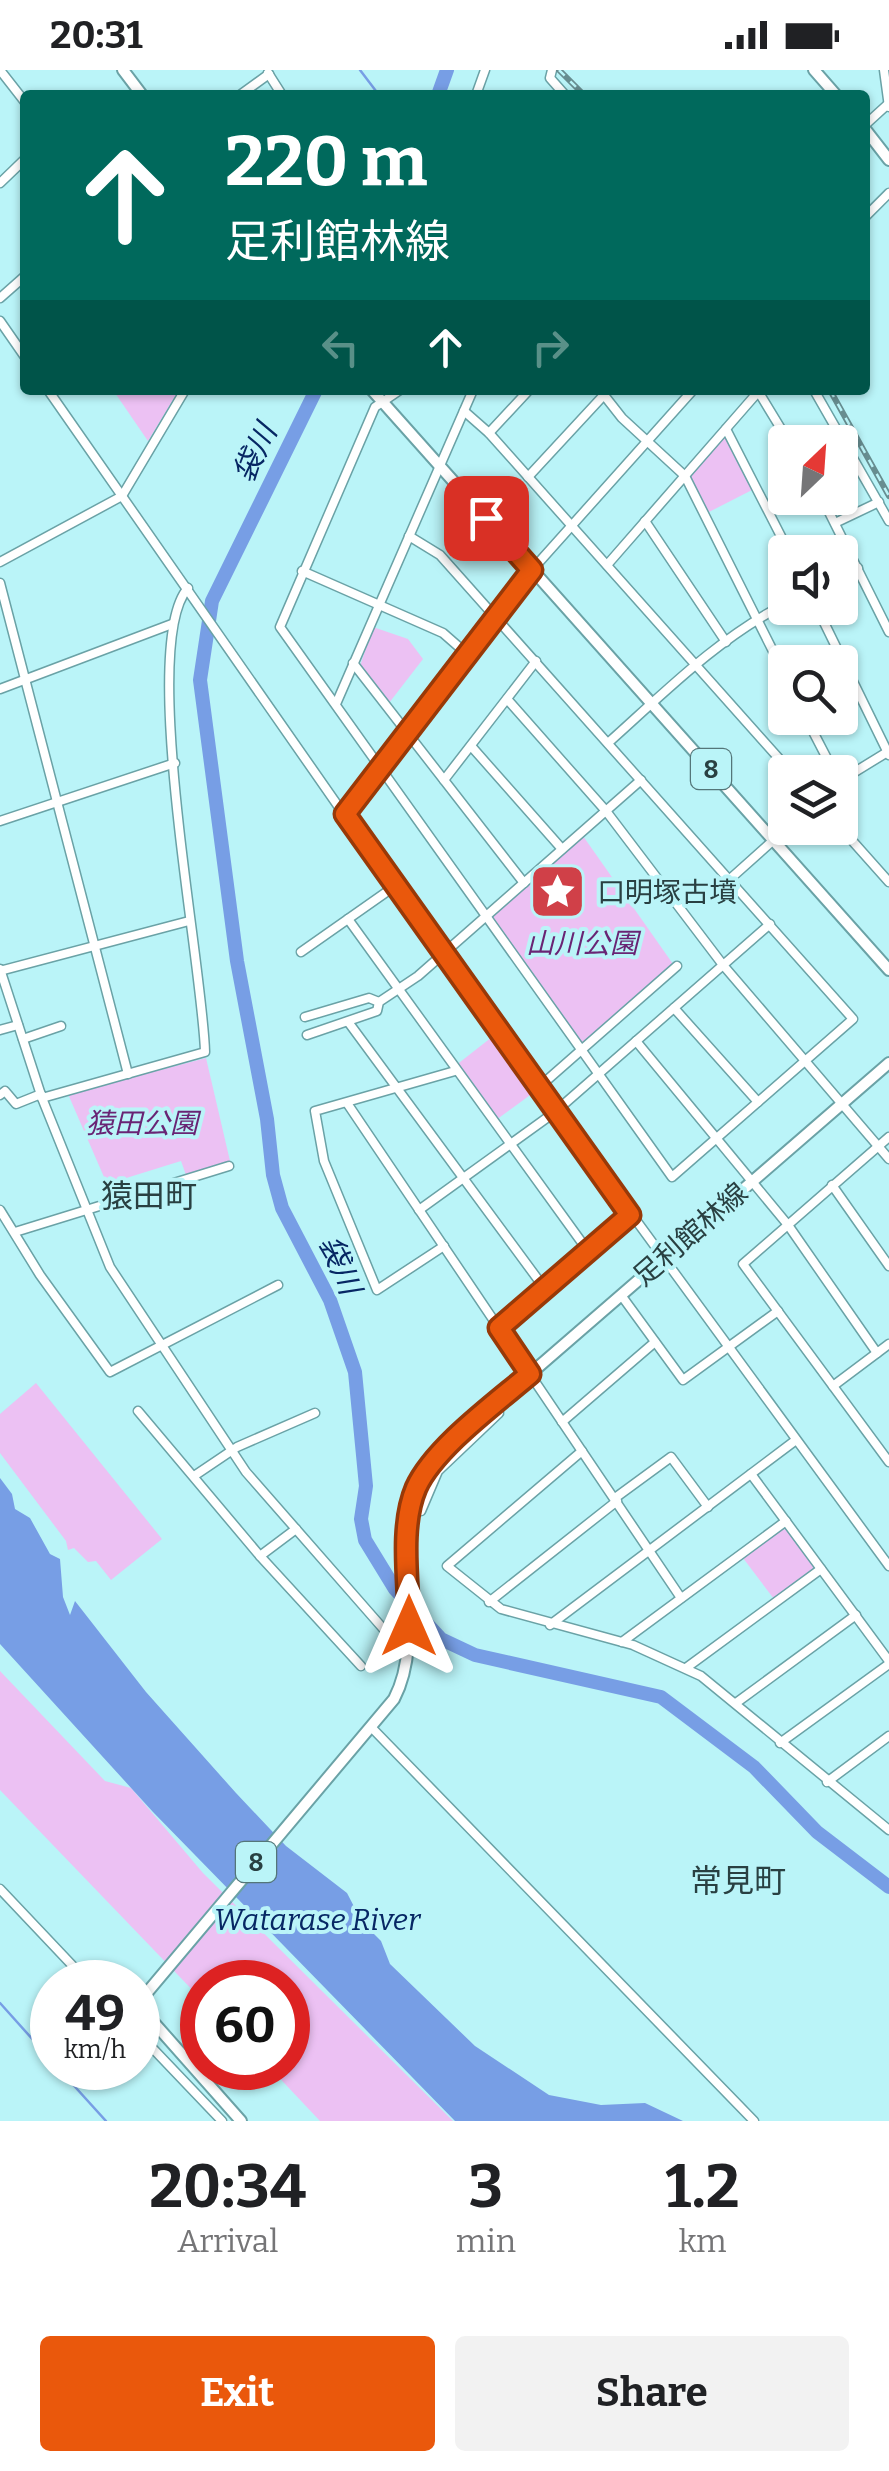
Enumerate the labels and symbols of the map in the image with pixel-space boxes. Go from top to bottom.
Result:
water label: 袋川 [226,415,286,488]
north arrow [768,425,858,515]
pin [444,476,529,561]
road number: 8 [691,749,731,789]
place icon: 口明塚古墳 [528,862,588,922]
place label: 口明塚古墳 [597,876,737,909]
park label: 山川公園 [526,927,642,960]
park label: 猿田公園 [86,1107,202,1140]
street label: 足利館林線 [627,1176,754,1293]
district label: 猿田町 [101,1177,197,1215]
water label: 袋川 [312,1230,369,1302]
position arrow [357,1574,461,1678]
road number: 8 [236,1842,276,1882]
district label: 常見町 [690,1862,786,1900]
water label: Watarase River [214,1902,422,1938]
speed limit sign: 60 [180,1960,310,2090]

